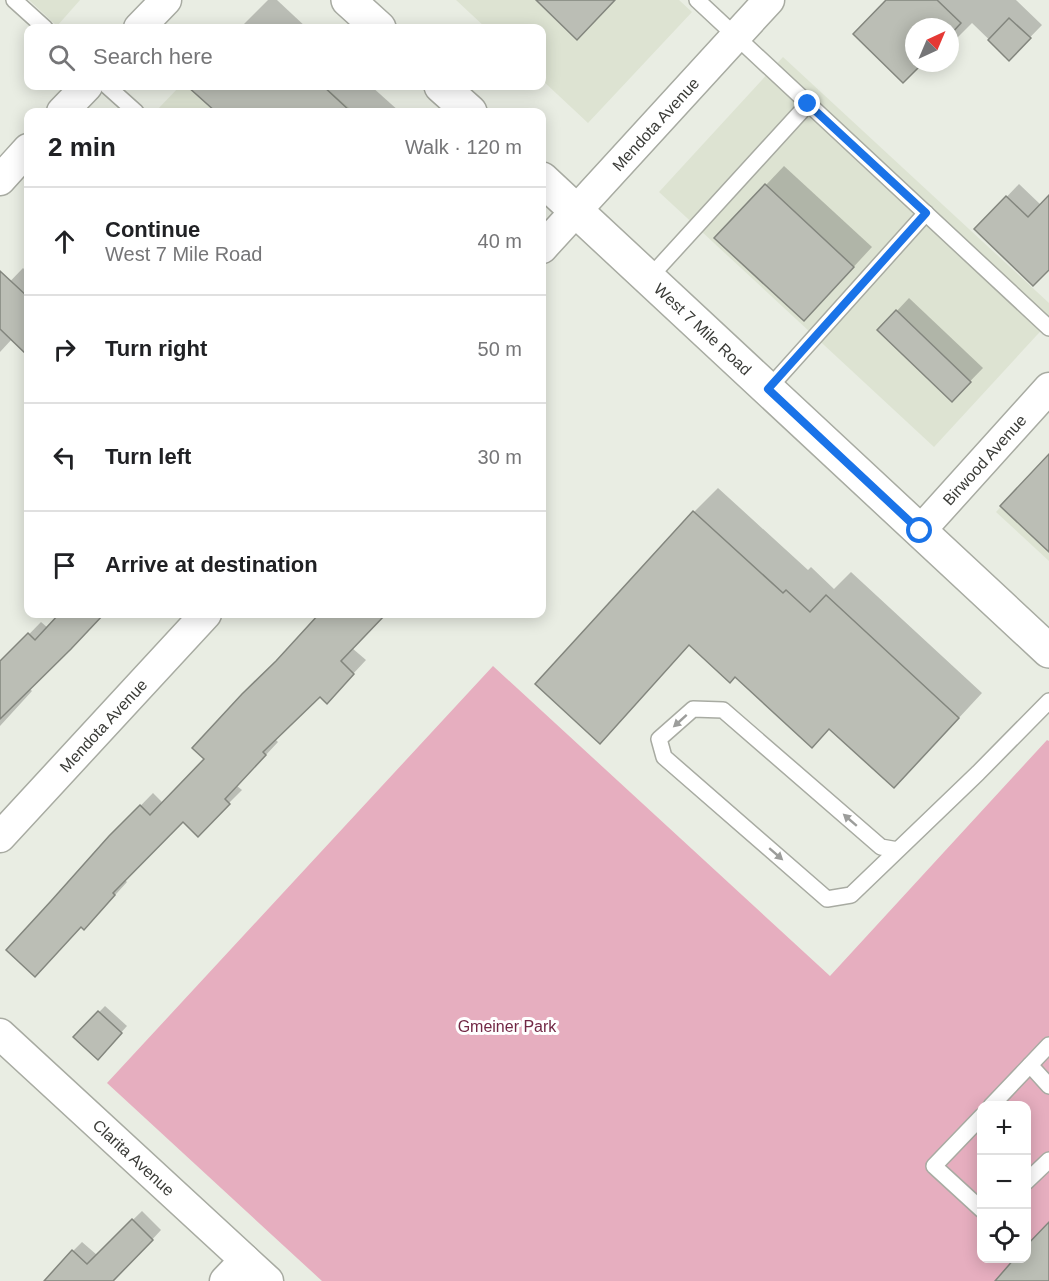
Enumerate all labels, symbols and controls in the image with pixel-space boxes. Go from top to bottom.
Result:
north arrow [905,18,959,72]
search box [24,24,546,90]
icon: search [45,41,78,74]
text: Search here [93,44,213,69]
street label: Mendota Avenue [609,74,702,174]
route end [794,90,820,116]
text: 2 min [48,132,116,162]
text: Walk · 120 m [405,136,522,158]
text: Continue [105,217,200,242]
icon: ahead [48,225,81,258]
text: 40 m [478,230,522,252]
text: West 7 Mile Road [105,243,262,265]
street label: West 7 Mile Road [651,280,755,378]
icon: right [48,333,81,366]
text: Turn right [105,336,207,361]
text: 50 m [478,338,522,360]
street label: Birwood Avenue [939,411,1029,508]
icon: left [48,441,81,474]
text: Turn left [105,444,191,469]
text: 30 m [478,446,522,468]
route start [906,517,932,543]
icon: arrive [48,549,81,582]
text: Arrive at destination [105,552,318,577]
street label: Mendota Avenue [56,675,150,775]
one-way arrow [673,714,688,727]
one-way arrow [843,814,858,827]
one-way arrow [768,848,784,861]
park label: Gmeiner Park [458,1018,557,1035]
map controls [977,1101,1031,1263]
button: + [977,1101,1031,1155]
street label: Clarita Avenue [90,1116,178,1199]
button: − [977,1155,1031,1209]
button: locate [977,1209,1031,1263]

